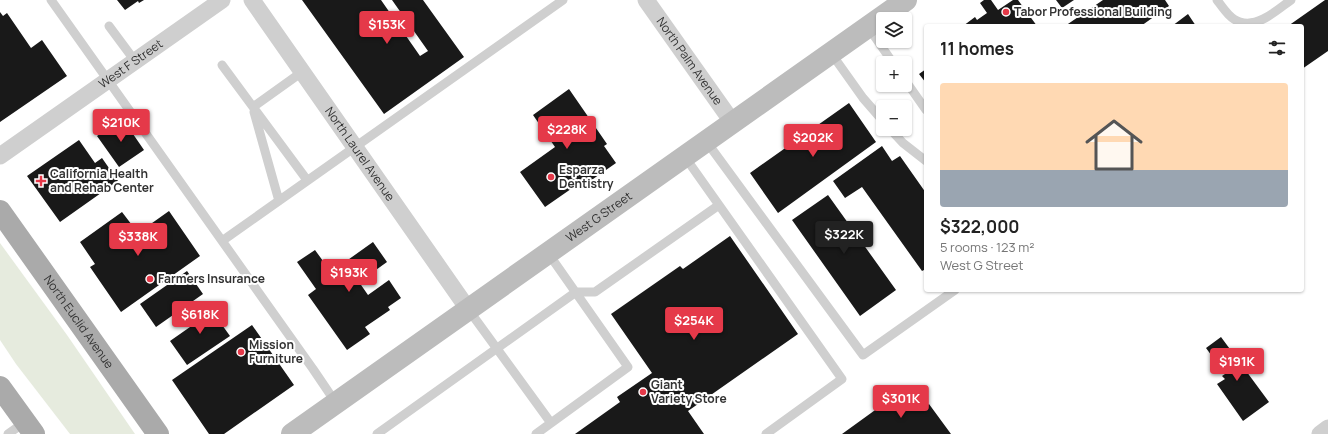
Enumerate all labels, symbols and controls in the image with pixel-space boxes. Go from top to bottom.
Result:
place label: Tabor Professional Building [1014,3,1172,20]
marker: Tabor Professional Building [1001,7,1011,17]
pin: $153K [359,11,415,45]
map controls [876,12,912,136]
button: layers [876,12,912,48]
street label: North Palm Avenue [653,14,727,108]
text: $153K [368,15,406,33]
street label: West F Street [95,35,166,92]
text: 11 homes [940,37,1014,60]
icon: filters [1266,37,1288,59]
button: + [876,56,912,92]
button: − [876,100,912,136]
street label: North Laurel Avenue [321,103,399,204]
pin: $210K [93,109,149,143]
icon: home [1078,109,1150,181]
text: $210K [102,113,140,131]
pin: $228K [539,116,595,150]
text: $228K [547,120,587,138]
pin: $202K [785,124,841,158]
text: $202K [793,128,833,146]
place label: Esparza Dentistry [559,161,614,192]
place label: California Health and Rehab Center [50,165,154,196]
marker: Esparza Dentistry [546,172,556,182]
marker: California Health and Rehab Center [35,175,47,187]
street label: West G Street [562,187,635,246]
text: $322,000 [940,215,1020,238]
pin: $322K [816,221,872,255]
pin: $338K [110,223,166,257]
text: $322K [824,225,864,243]
text: $338K [118,227,158,245]
text: 5 rooms · 123 m² [940,238,1035,256]
text: West G Street [940,256,1024,274]
pin: $193K [321,259,377,293]
text: $193K [330,263,368,281]
place label: Farmers Insurance [158,270,265,287]
street label: North Euclid Avenue [40,272,118,372]
marker: Farmers Insurance [145,274,155,284]
pin: $618K [172,301,228,335]
text: $618K [181,305,219,323]
pin: $254K [666,307,722,341]
text: $254K [674,311,714,329]
place label: Mission Furniture [249,336,303,367]
marker: Mission Furniture [236,347,246,357]
pin: $191K [1209,348,1265,382]
text: $191K [1219,352,1255,370]
place label: Giant Variety Store [651,376,727,407]
pin: $301K [873,385,929,419]
marker: Giant Variety Store [638,387,648,397]
text: $301K [882,389,920,407]

